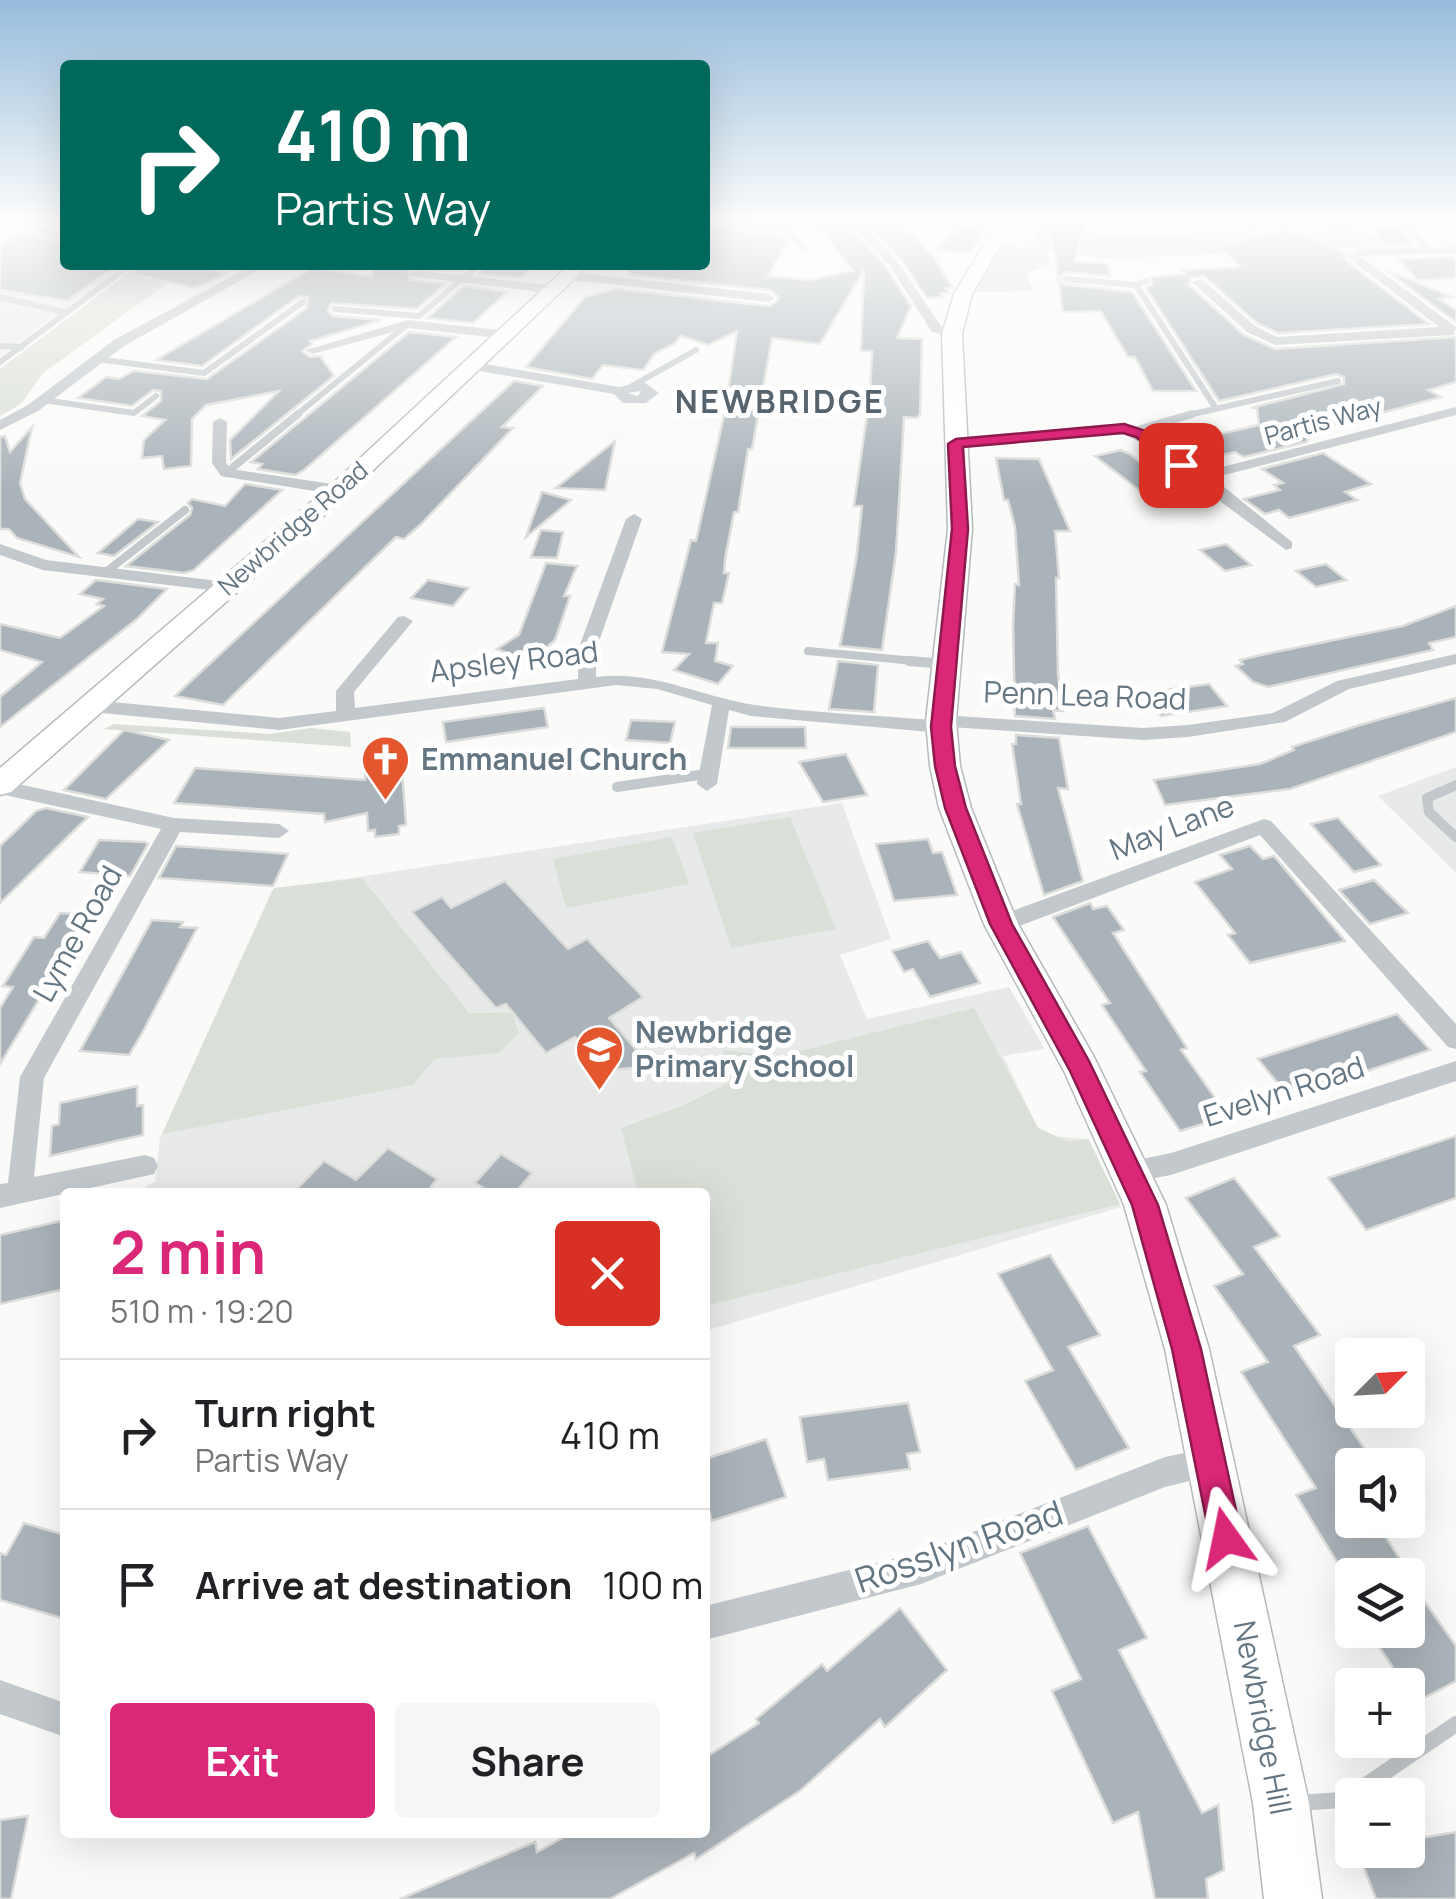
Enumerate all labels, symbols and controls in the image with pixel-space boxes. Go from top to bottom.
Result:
text: 410 m [275,86,471,182]
icon: right [110,100,240,230]
text: Partis Way [275,177,491,239]
district label: NEWBRIDGE [675,379,885,423]
street label: Partis Way [1260,388,1385,453]
pin [1139,423,1224,508]
icon: arrive [1154,438,1209,493]
street label: Newbridge Road [210,453,375,603]
street label: Apsley Road [427,630,600,691]
street label: Penn Lea Road [983,670,1187,719]
church icon: Emmanuel Church [360,734,412,802]
place label: Emmanuel Church [421,738,687,779]
street label: May Lane [1103,784,1240,869]
street label: Lyme Road [22,858,131,1009]
place label: Newbridge Primary School [635,1011,854,1086]
school or university icon: Newbridge Primary School [574,1024,626,1092]
street label: Evelyn Road [1198,1045,1369,1136]
text: 2 min [110,1210,266,1292]
button: close [555,1221,660,1326]
text: 510 m · 19:20 [110,1289,294,1333]
north arrow [1335,1338,1425,1428]
map controls [1335,1338,1425,1868]
text: Turn right [195,1386,376,1438]
icon: right [110,1407,165,1462]
text: 410 m [560,1408,660,1460]
text: Partis Way [195,1438,349,1482]
button: sound [1335,1448,1425,1538]
position arrow [1174,1486,1278,1590]
street label: Rosslyn Road [848,1488,1069,1604]
icon: arrive [110,1557,165,1612]
text: Arrive at destination [195,1558,572,1610]
text: 100 m [602,1558,703,1610]
button: layers [1335,1558,1425,1648]
street label: Newbridge Hill [1225,1617,1302,1818]
button: + [1335,1668,1425,1758]
button: Exit [110,1703,375,1818]
button: Share [395,1703,660,1818]
button: − [1335,1778,1425,1868]

